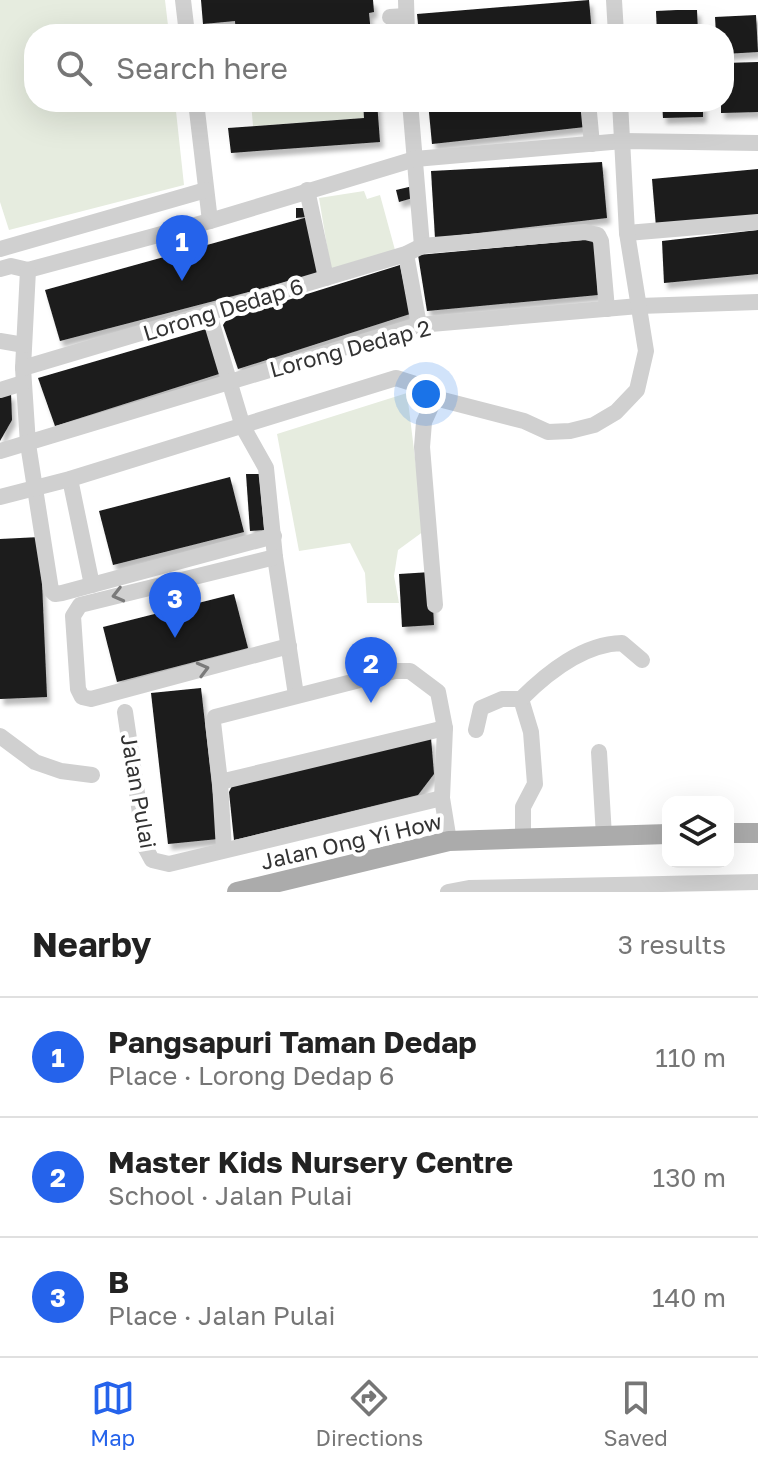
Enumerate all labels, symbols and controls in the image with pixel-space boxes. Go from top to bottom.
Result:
search box [24,24,734,112]
icon: search [52,46,96,90]
text: Search here [116,50,288,86]
pin: 1 [156,215,208,281]
street label: Lorong Dedap 6 [140,272,306,346]
street label: Lorong Dedap 2 [267,314,433,382]
your location [406,374,446,414]
pin: 3 [149,572,201,638]
one-way arrow [112,586,126,603]
pin: 2 [345,637,397,703]
one-way arrow [196,662,210,679]
street label: Jalan Pulai [116,731,162,851]
map controls [662,796,734,868]
button: layers [662,796,734,868]
street label: Jalan Ong Yi How [258,807,444,875]
text: Nearby [32,924,152,964]
text: 3 results [618,929,726,960]
text: Pangsapuri Taman Dedap [108,1024,477,1060]
text: 1 [51,1042,65,1073]
text: 110 m [655,1042,726,1073]
text: Place · Lorong Dedap 6 [108,1060,394,1091]
text: Master Kids Nursery Centre [108,1144,513,1180]
text: 2 [50,1162,66,1193]
text: 130 m [653,1162,726,1193]
text: School · Jalan Pulai [108,1180,352,1211]
text: B [108,1264,129,1300]
text: 3 [50,1282,66,1313]
text: 140 m [652,1282,726,1313]
text: Place · Jalan Pulai [108,1300,335,1331]
tab: Map [90,1376,135,1451]
tab: Directions [316,1376,423,1451]
tab: Saved [604,1376,668,1451]

